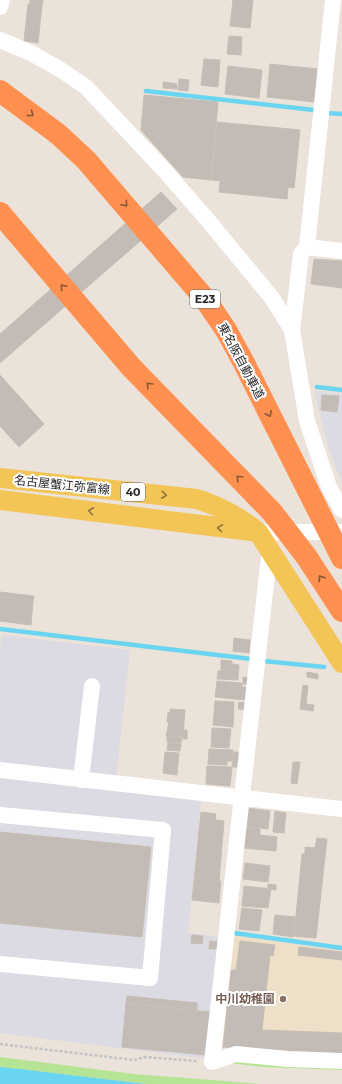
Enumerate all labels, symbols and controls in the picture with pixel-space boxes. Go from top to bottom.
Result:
one-way arrow [27,109,34,116]
one-way arrow [120,199,127,207]
one-way arrow [61,284,68,291]
road number: E23 [190,290,220,308]
street label: 東名阪自動車道 [215,320,268,401]
one-way arrow [146,382,154,390]
one-way arrow [264,410,272,417]
street label: 名古屋蟹江弥富線 [14,472,111,497]
one-way arrow [236,475,244,483]
road number: 40 [121,483,145,501]
one-way arrow [161,491,167,500]
one-way arrow [88,507,94,516]
one-way arrow [217,524,223,533]
one-way arrow [319,576,326,583]
place label: 中川幼稚園 [215,991,275,1006]
marker: 中川幼稚園 [278,994,288,1004]

